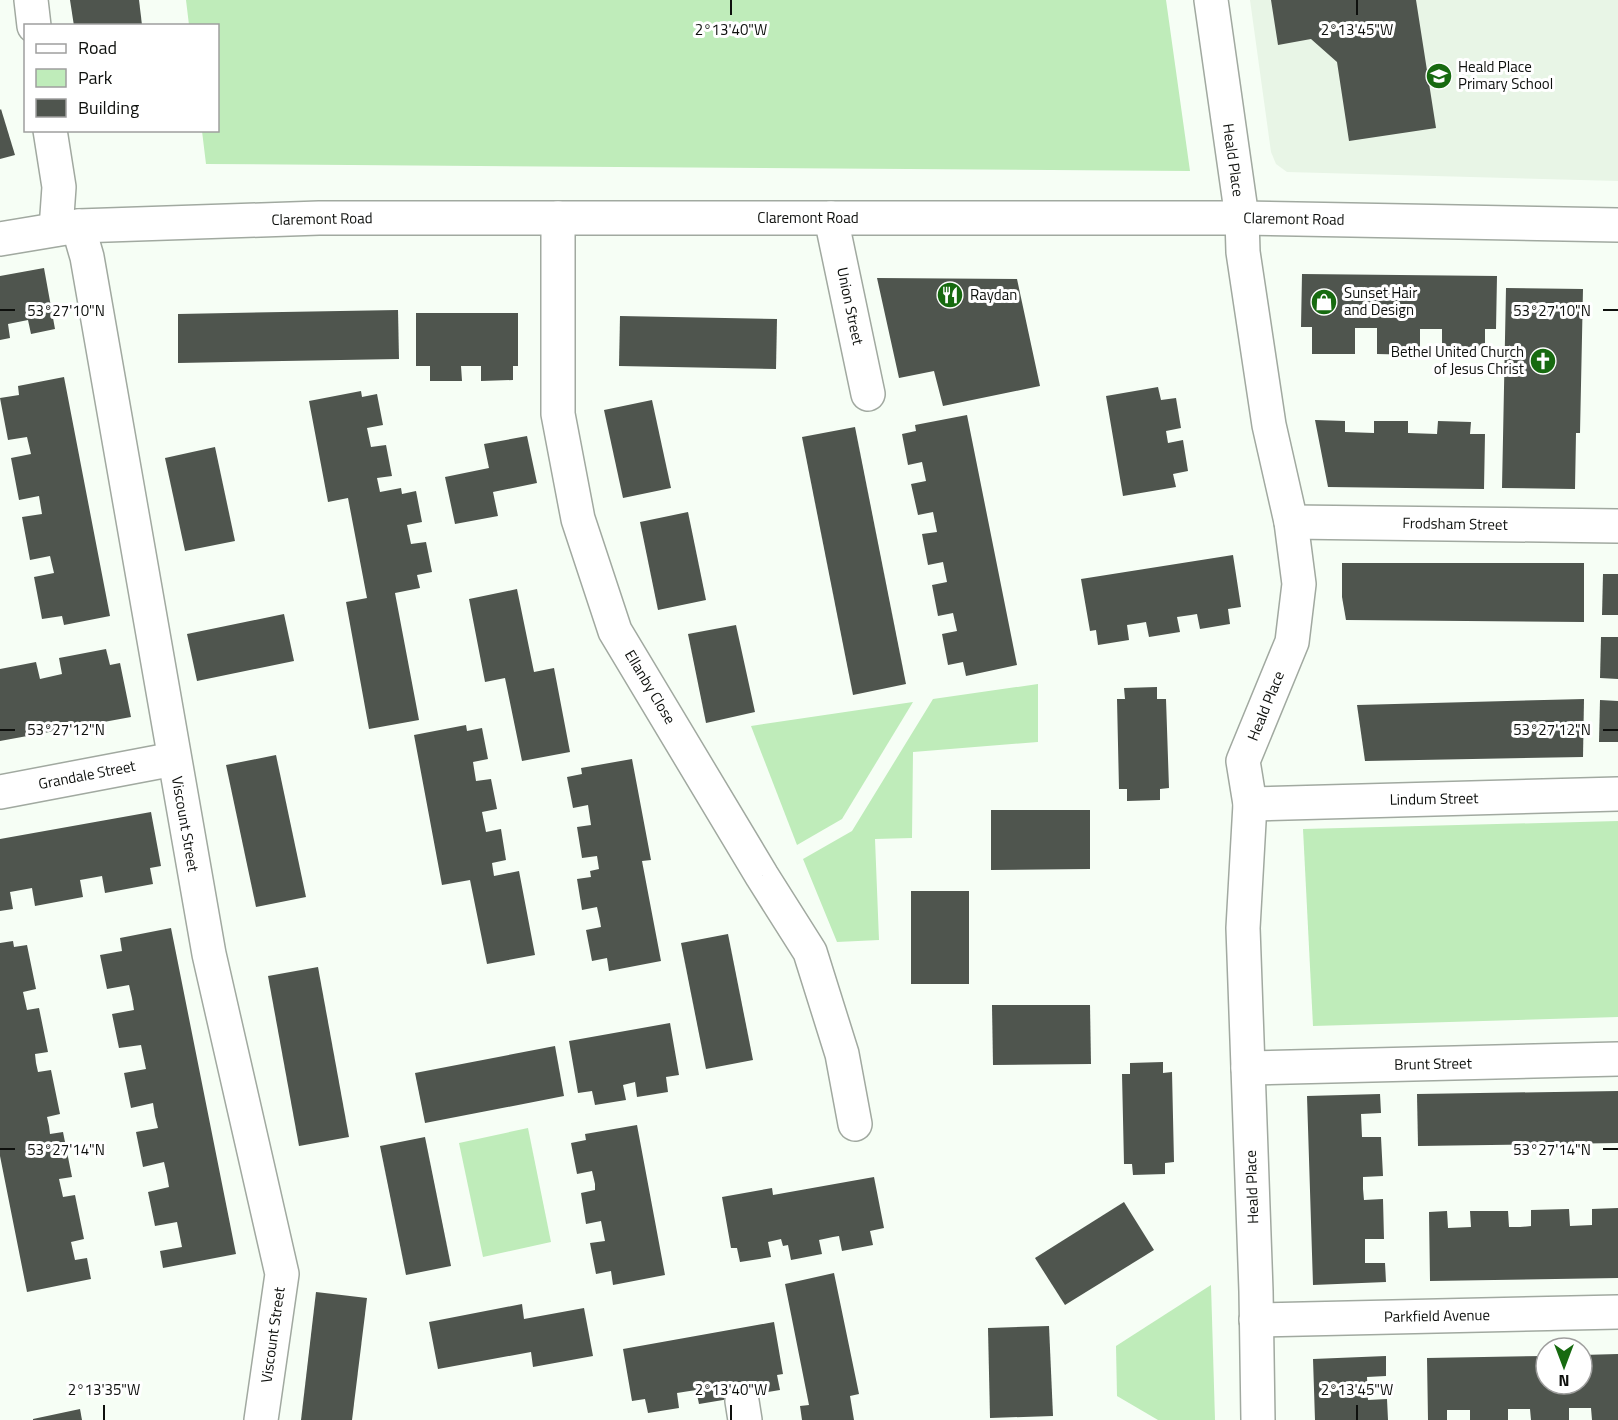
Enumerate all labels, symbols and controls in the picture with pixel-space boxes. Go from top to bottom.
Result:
text: 2°13'40"W [695,18,767,41]
text: 2°13'45"W [1321,18,1393,41]
legend [24,24,219,132]
text: Road [78,34,117,61]
place label: Heald Place Primary School [1458,55,1553,95]
school or university icon: Heald Place Primary School [1424,61,1454,91]
text: Park [78,64,113,91]
text: Building [78,94,139,121]
street label: Heald Place [1217,122,1250,198]
street label: Claremont Road [271,206,373,231]
street label: Claremont Road [757,206,859,229]
street label: Claremont Road [1243,206,1345,231]
street label: Union Street [831,265,870,348]
restaurant icon: Raydan [935,280,965,310]
place label: Sunset Hair and Design [1344,281,1417,321]
place label: Raydan [970,283,1017,306]
shop icon: Sunset Hair and Design [1309,287,1339,317]
text: 53°27'10"N [27,299,105,322]
text: 53°27'10"N [1513,299,1591,322]
place label: Bethel United Church of Jesus Christ [1391,340,1525,380]
church icon: Bethel United Church of Jesus Christ [1528,346,1558,376]
street label: Frodsham Street [1402,511,1509,536]
street label: Ellanby Close [619,645,682,728]
street label: Heald Place [1241,667,1290,744]
text: 53°27'12"N [27,718,105,741]
text: 53°27'12"N [1513,718,1591,741]
street label: Grandale Street [36,754,138,795]
street label: Viscount Street [166,774,205,874]
street label: Lindum Street [1389,786,1479,811]
street label: Brunt Street [1394,1051,1473,1076]
text: 53°27'14"N [27,1138,105,1161]
text: 53°27'14"N [1513,1138,1591,1161]
street label: Heald Place [1239,1150,1264,1224]
street label: Viscount Street [254,1285,291,1384]
street label: Parkfield Avenue [1384,1303,1490,1328]
north arrow [1534,1336,1594,1396]
text: N [1558,1369,1570,1393]
text: 2°13'35"W [68,1378,140,1401]
text: 2°13'40"W [695,1378,767,1401]
text: 2°13'45"W [1321,1378,1393,1401]

